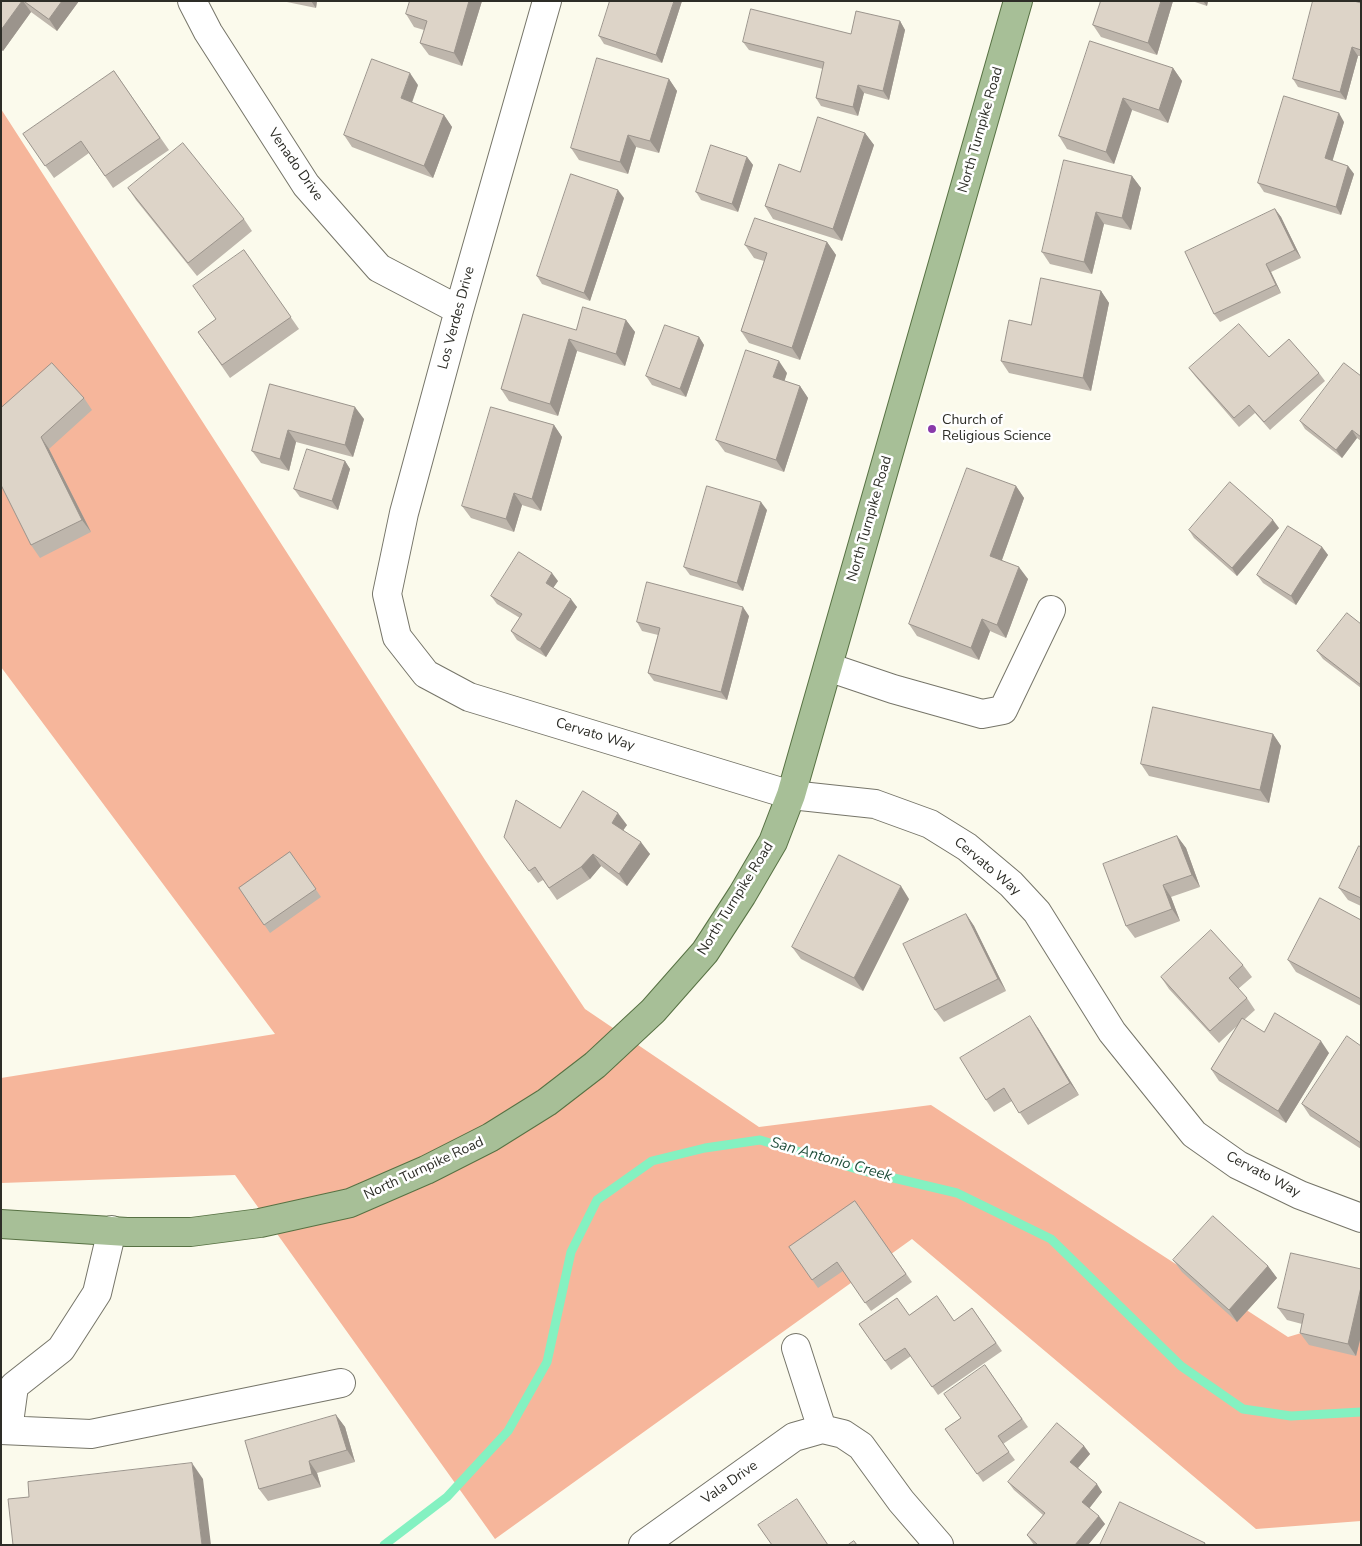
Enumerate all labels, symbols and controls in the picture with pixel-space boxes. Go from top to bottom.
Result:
street label: North Turnpike Road [955,65,1007,195]
street label: Venado Drive [264,126,326,204]
street label: Los Verdes Drive [435,265,479,371]
place label: Church of Religious Science [942,413,1051,446]
marker: Church of Religious Science [926,423,938,435]
street label: North Turnpike Road [844,454,896,584]
street label: Cervato Way [553,715,637,755]
street label: Cervato Way [950,834,1024,900]
street label: North Turnpike Road [694,839,778,959]
street label: North Turnpike Road [362,1134,486,1204]
water label: San Antonio Creek [768,1134,894,1186]
street label: Cervato Way [1223,1148,1303,1202]
street label: Vala Drive [699,1458,761,1508]

